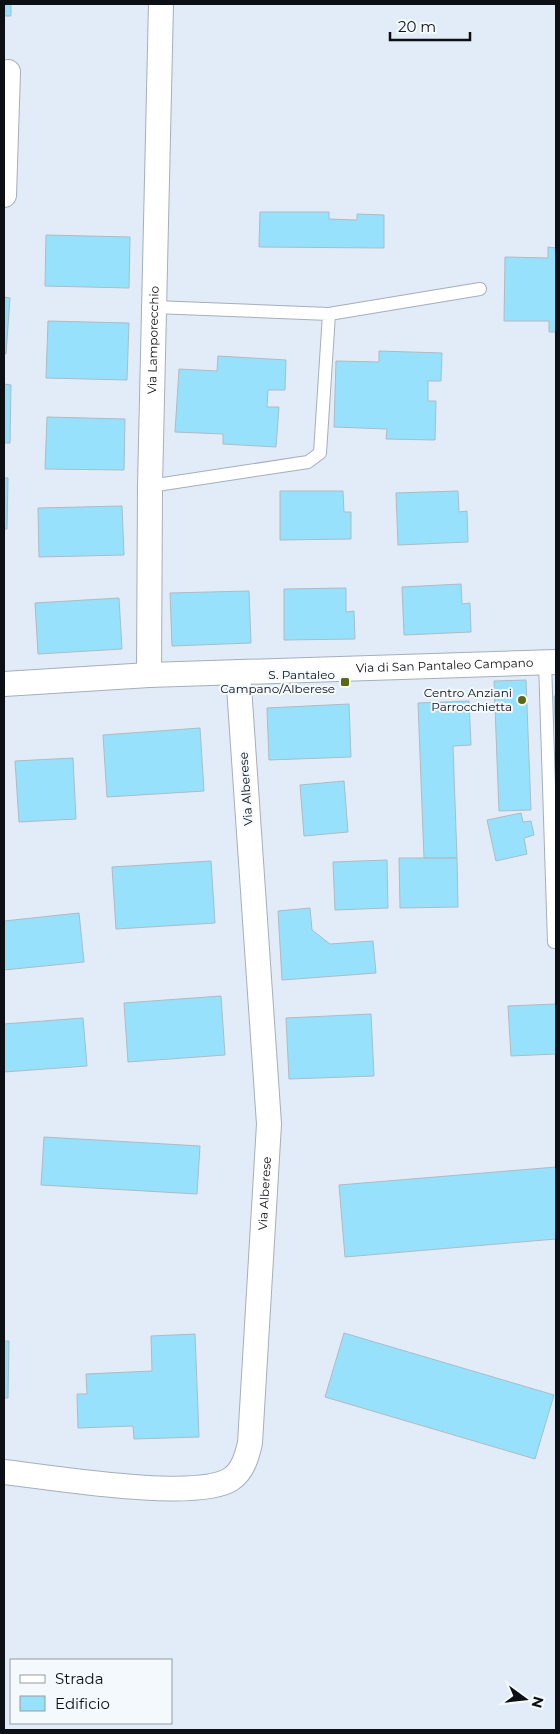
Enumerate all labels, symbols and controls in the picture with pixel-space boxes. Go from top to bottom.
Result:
scale bar [390,10,470,42]
text: 20 m [398,17,436,36]
street label: Via Lamporecchio [144,286,162,394]
street label: Via di San Pantaleo Campano [356,655,534,675]
place label: S. Pantaleo Campano/Alberese [220,667,335,696]
marker: S. Pantaleo Campano/Alberese [339,676,351,688]
place label: Centro Anziani Parrocchietta [424,685,512,714]
marker: Centro Anziani Parrocchietta [516,694,528,706]
street label: Via Alberese [235,752,256,826]
street label: Via Alberese [255,1156,274,1231]
legend [10,1659,172,1724]
text: Strada [55,1669,104,1688]
north arrow [500,1674,550,1724]
text: Edificio [55,1694,110,1713]
text: N [527,1695,548,1710]

